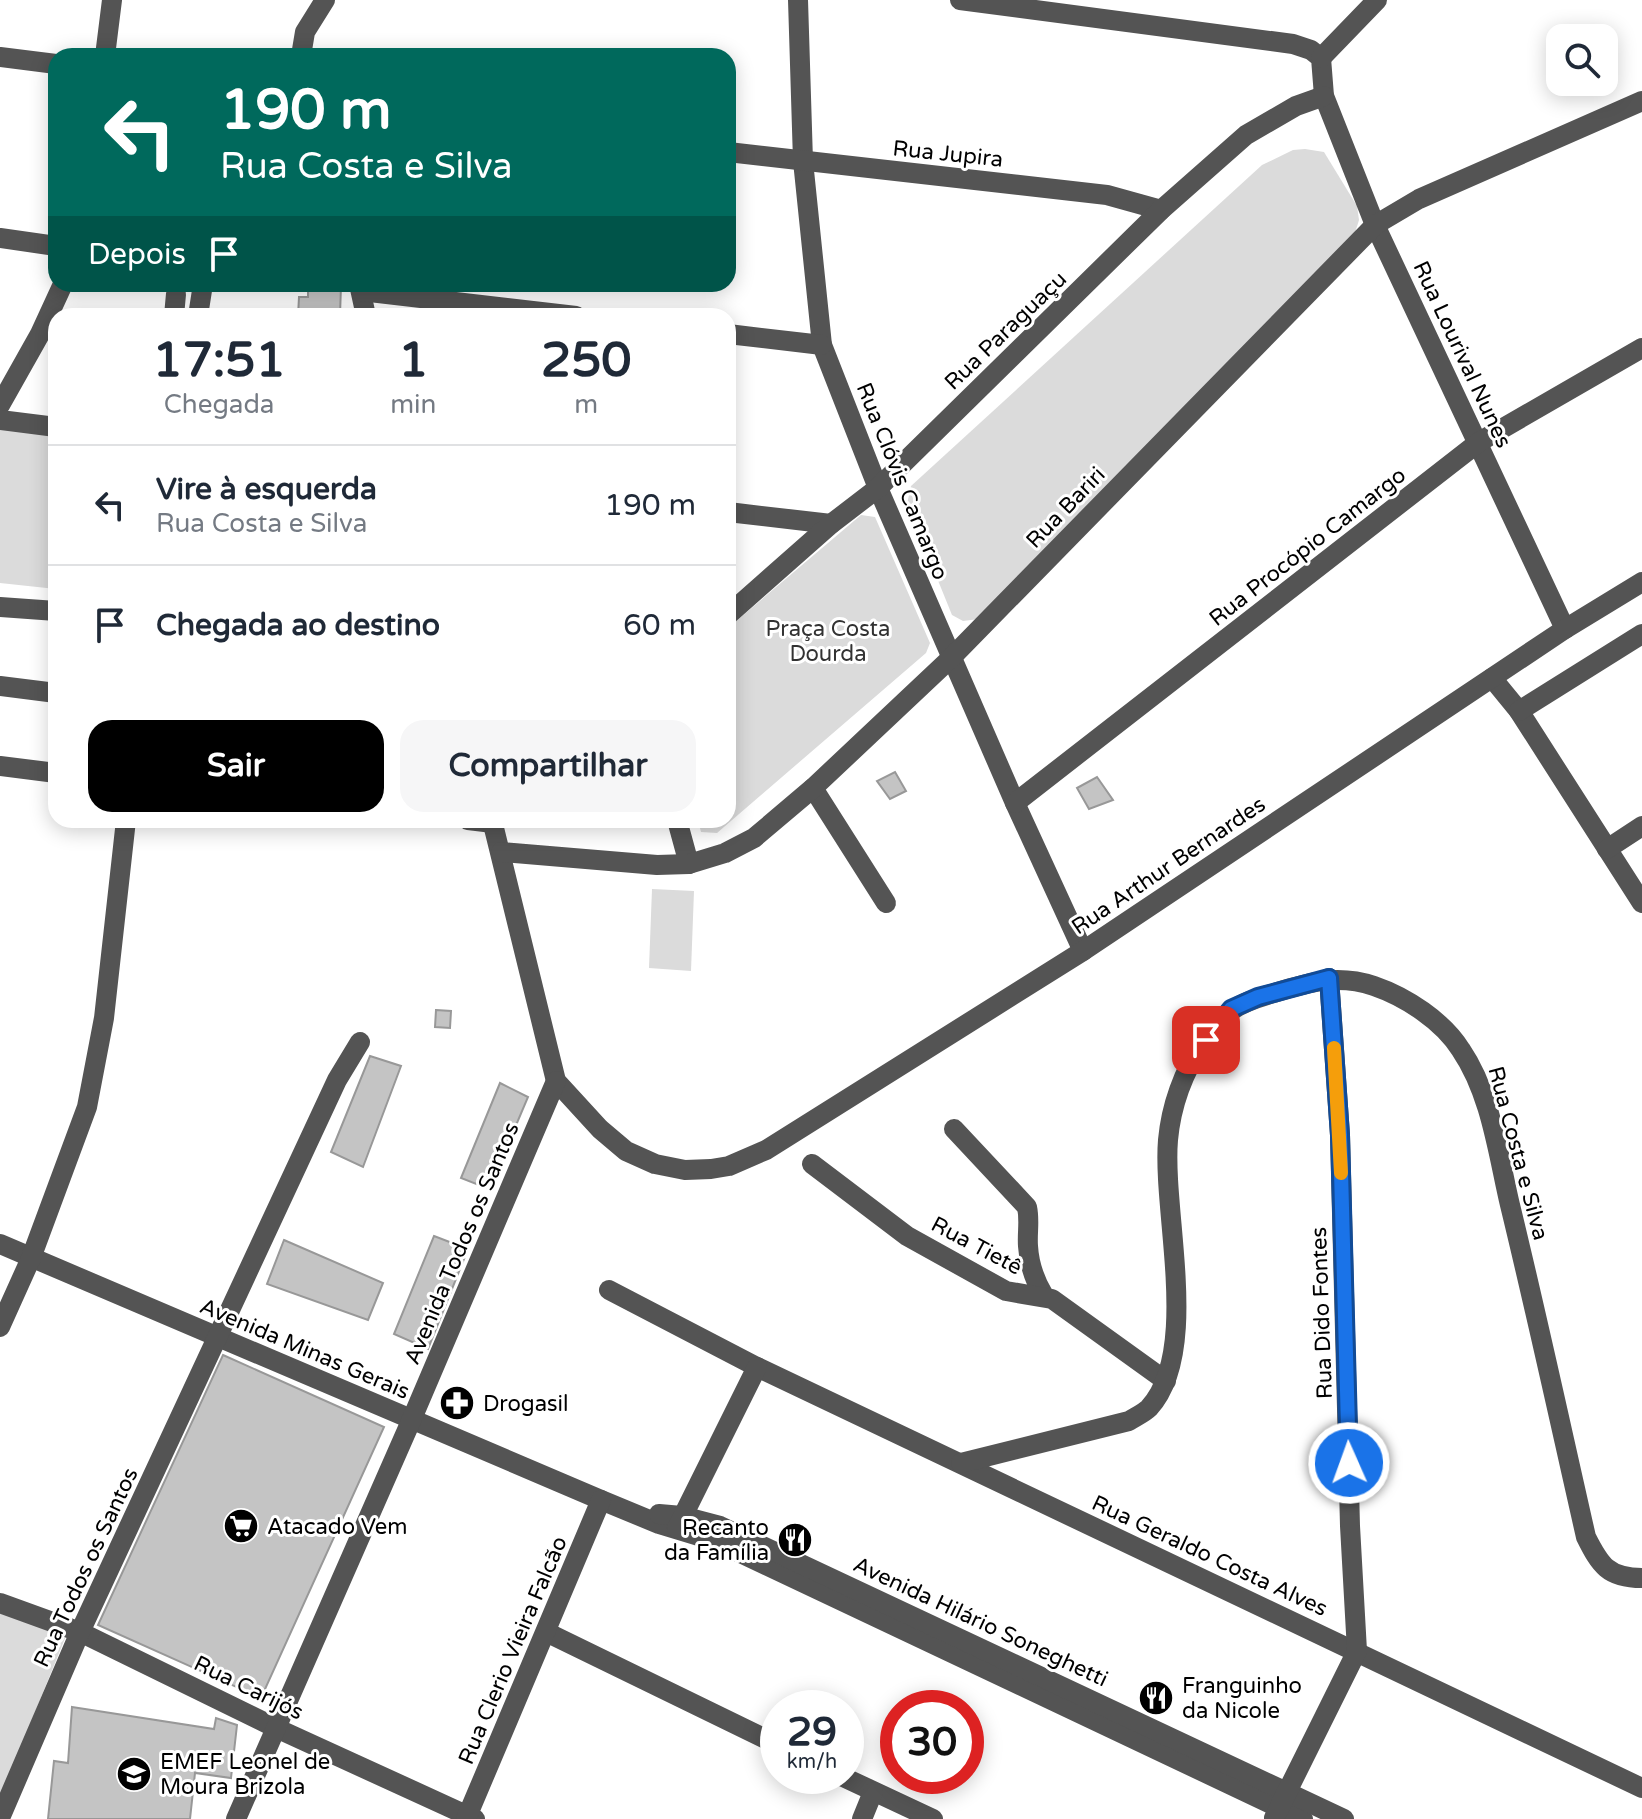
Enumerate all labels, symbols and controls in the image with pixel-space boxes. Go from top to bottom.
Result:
map controls [1546,24,1618,96]
button: search [1546,24,1618,96]
text: 190 m [220,77,391,144]
icon: left [88,80,192,184]
street label: Rua Jupira [891,135,1004,173]
text: Rua Costa e Silva [220,145,513,188]
icon: arrive [202,232,246,276]
text: Depois [88,236,186,273]
street label: Rua Lourival Nunes [1407,257,1517,452]
street label: Rua Paraguaçu [939,266,1072,395]
text: 17:51 [153,332,286,390]
text: 1 [398,332,428,390]
text: 250 [541,332,631,390]
street label: Rua Clóvis Camargo [851,379,953,584]
text: Chegada [164,389,274,420]
text: min [390,389,436,420]
text: m [574,389,598,420]
street label: Rua Bariri [1021,462,1111,554]
street label: Rua Procópio Camargo [1204,462,1411,632]
text: Vire à esquerda [156,471,377,508]
icon: left [88,483,132,527]
text: 190 m [604,487,696,524]
text: Rua Costa e Silva [156,508,367,539]
icon: arrive [88,603,132,647]
text: Chegada ao destino [156,607,440,644]
text: 60 m [623,607,696,644]
park label: Praça Costa Dourda [766,616,890,667]
button: Sair [88,720,384,812]
button: Compartilhar [400,720,696,812]
street label: Rua Arthur Bernardes [1067,791,1270,940]
pin [1172,1006,1240,1074]
icon: arrive [1184,1018,1228,1062]
street label: Rua Costa e Silva [1482,1064,1554,1243]
street label: Avenida Todos os Santos [399,1119,525,1368]
street label: Rua Tietê [927,1211,1026,1281]
street label: Rua Dido Fontes [1306,1226,1338,1399]
street label: Avenida Minas Gerais [196,1293,413,1405]
pharmacy icon: Drogasil [438,1384,476,1422]
place label: Drogasil [483,1391,569,1417]
position arrow [1307,1421,1391,1505]
street label: Rua Todos os Santos [28,1464,144,1671]
street label: Rua Geraldo Costa Alves [1088,1490,1332,1622]
supermarket icon: Atacado Vem [222,1507,260,1545]
place label: Atacado Vem [267,1514,407,1540]
place label: Recanto da Família [664,1515,769,1566]
restaurant icon: Recanto da Família [776,1521,814,1559]
street label: Rua Clerio Vieira Falcão [453,1532,573,1768]
street label: Avenida Hilário Soneghetti [849,1551,1112,1692]
street label: Rua Carijós [190,1650,307,1725]
place label: Franguinho da Nicole [1182,1673,1302,1724]
restaurant icon: Franguinho da Nicole [1137,1679,1175,1717]
speed limit sign: 30 [880,1690,984,1794]
text: 29 [787,1708,837,1756]
place label: EMEF Leonel de Moura Brizola [160,1749,330,1800]
text: km/h [787,1750,837,1774]
school or university icon: EMEF Leonel de Moura Brizola [115,1755,153,1793]

